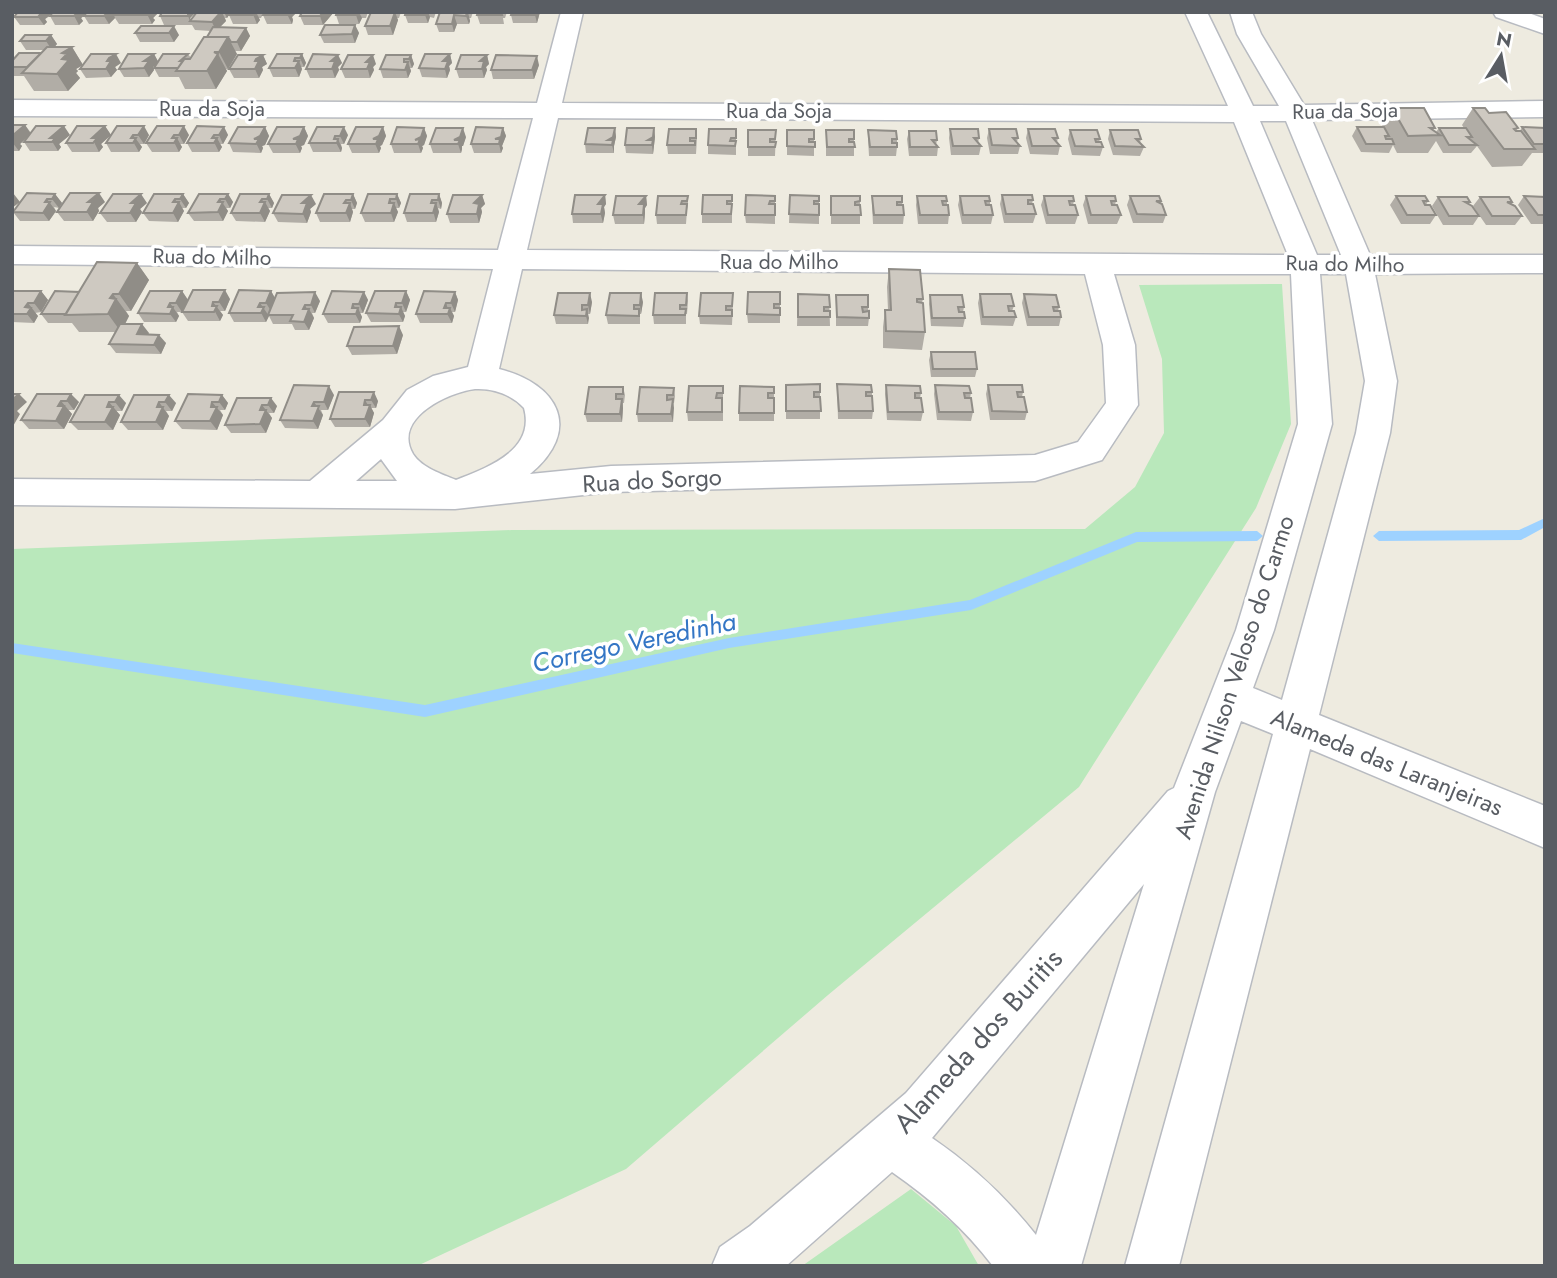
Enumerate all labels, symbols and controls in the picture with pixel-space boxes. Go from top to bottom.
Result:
north arrow [1466,21,1536,91]
text: N [1494,25,1514,54]
street label: Rua da Soja [159,94,265,124]
street label: Rua da Soja [1292,95,1398,127]
street label: Rua da Soja [726,96,832,126]
street label: Rua do Milho [152,241,272,273]
street label: Rua do Milho [720,247,838,277]
street label: Rua do Milho [1285,248,1405,280]
street label: Rua do Sorgo [581,459,723,501]
street label: Avenida Nilson Veloso do Carmo [1165,511,1303,843]
water label: Corrego Veredinha [529,602,740,682]
street label: Alameda das Laranjeiras [1266,699,1508,825]
street label: Alameda dos Buritis [884,940,1072,1142]

